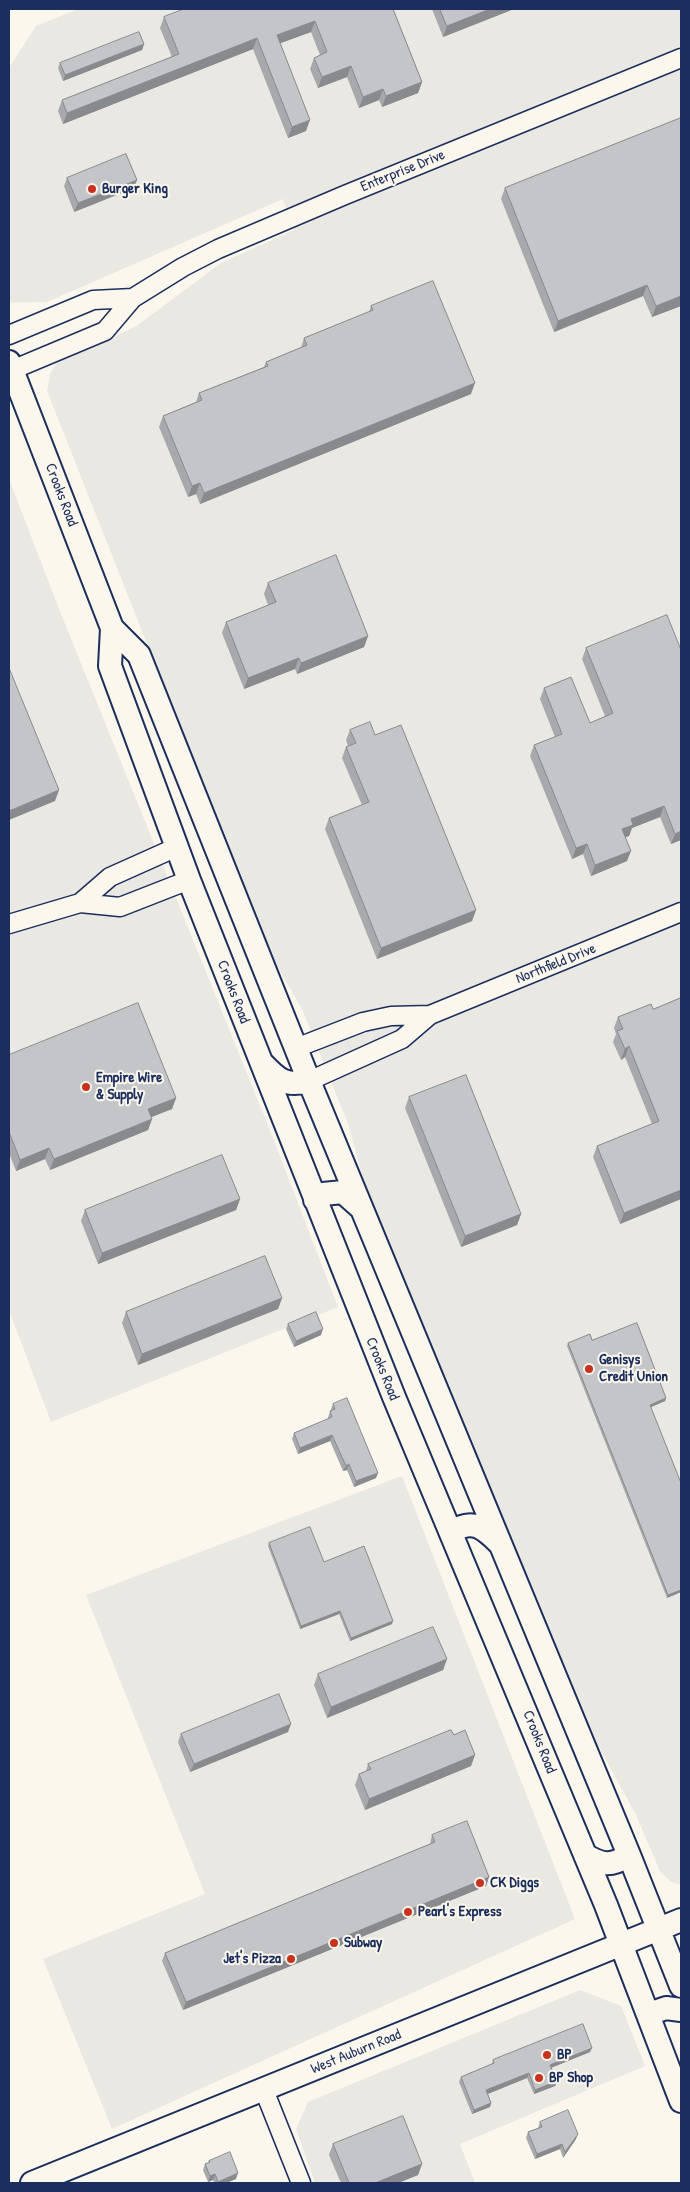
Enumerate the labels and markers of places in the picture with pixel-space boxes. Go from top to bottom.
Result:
place label: Burger King [102,180,168,198]
marker: Burger King [86,183,98,195]
place label: Empire Wire & Supply [96,1069,162,1104]
marker: Empire Wire & Supply [80,1081,92,1093]
place label: Genisys Credit Union [599,1351,668,1386]
marker: Genisys Credit Union [583,1363,595,1375]
place label: CK Diggs [490,1874,539,1892]
marker: CK Diggs [474,1877,486,1889]
place label: Pearl's Express [418,1903,502,1921]
marker: Pearl's Express [402,1906,414,1918]
place label: Subway [344,1934,382,1952]
marker: Subway [328,1937,340,1949]
place label: Jet's Pizza [223,1950,281,1968]
marker: Jet's Pizza [285,1953,297,1965]
place label: BP [557,2046,572,2064]
marker: BP [541,2049,553,2061]
place label: BP Shop [549,2069,593,2087]
marker: BP Shop [533,2072,545,2084]

